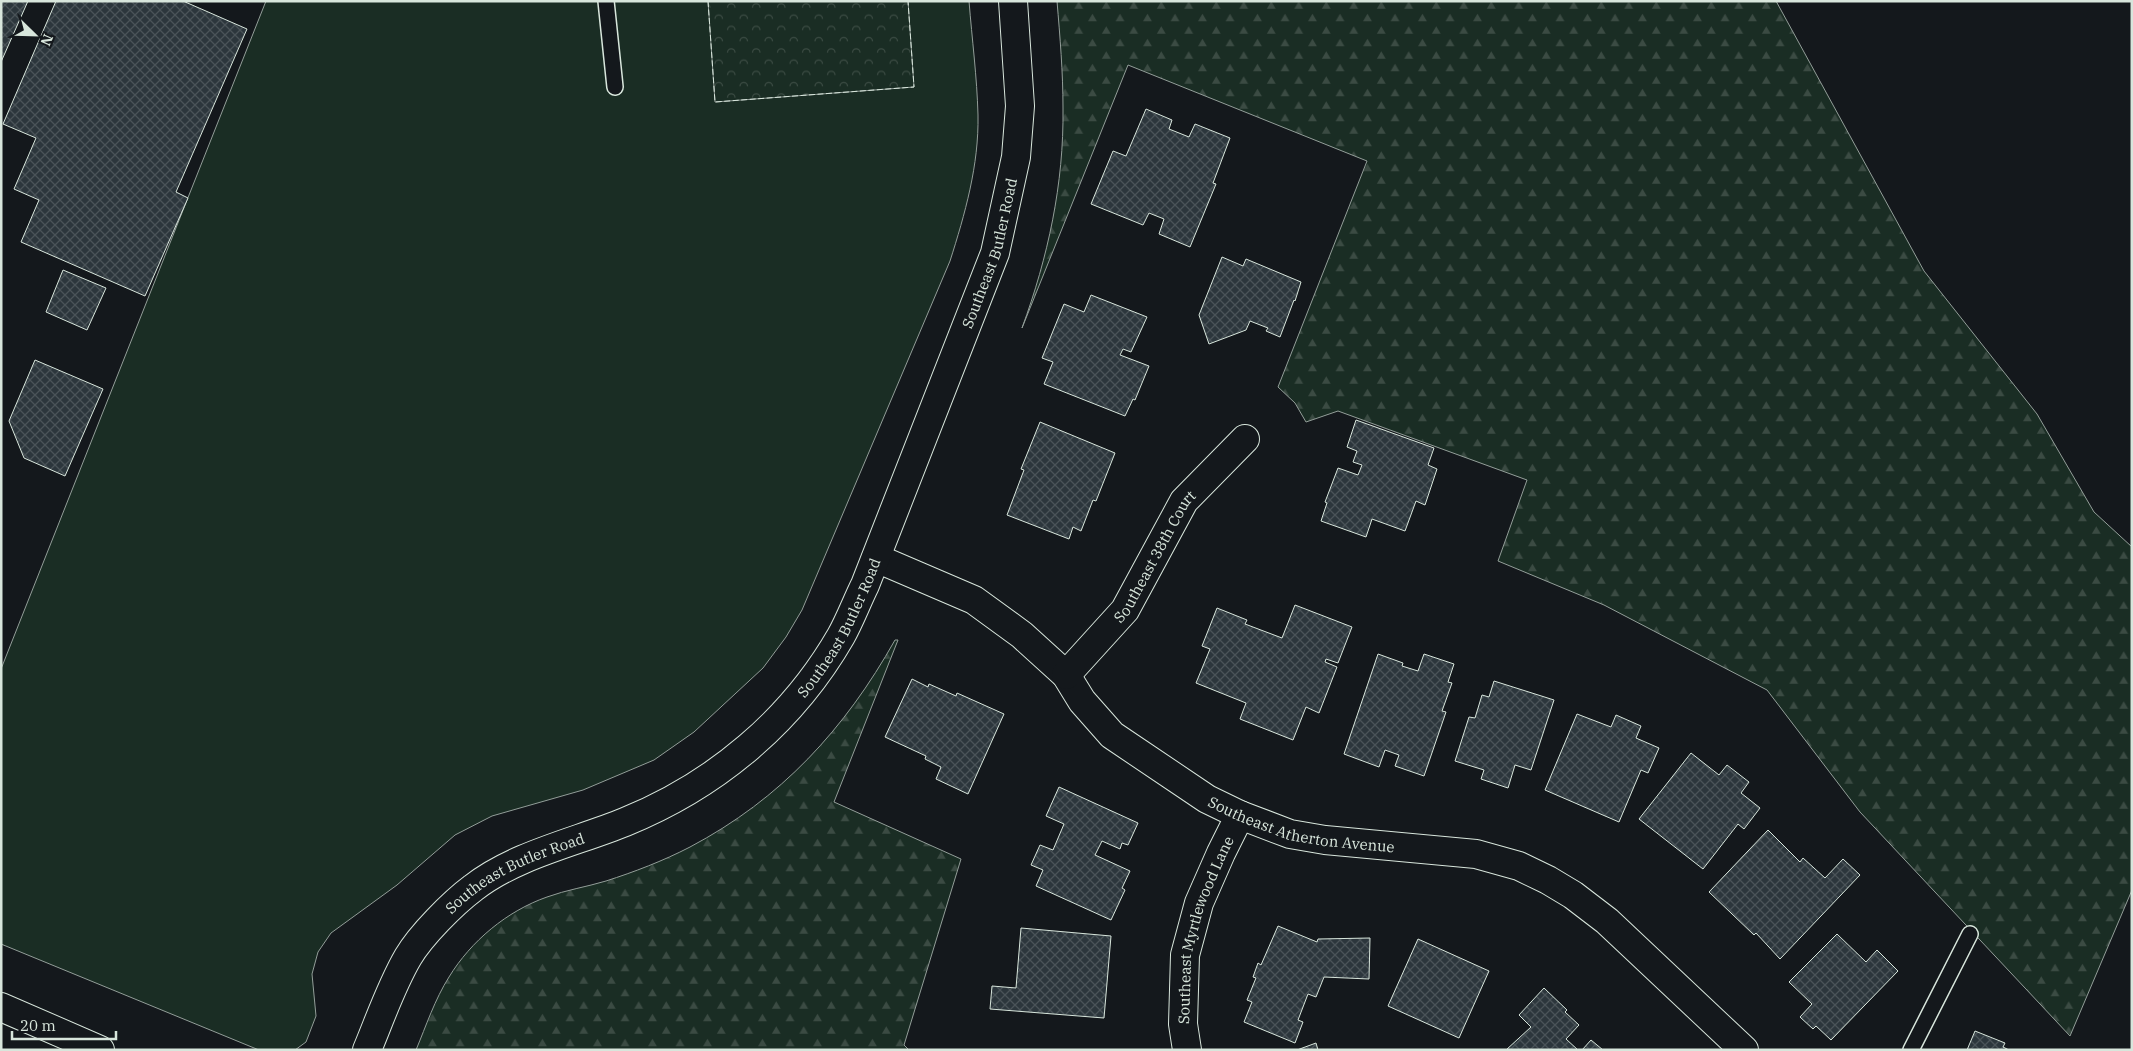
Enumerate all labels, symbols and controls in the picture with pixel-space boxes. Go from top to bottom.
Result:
north arrow [10,10,60,60]
text: N [37,31,57,49]
street label: Southeast Butler Road [957,176,1021,331]
street label: Southeast 38th Court [1109,486,1199,626]
street label: Southeast Butler Road [793,555,884,701]
street label: Southeast Atherton Avenue [1205,792,1395,856]
street label: Southeast Butler Road [441,828,587,917]
street label: Southeast Myrtlewood Lane [1174,833,1238,1024]
scale bar [12,1008,116,1040]
text: 20 m [20,1016,56,1035]

